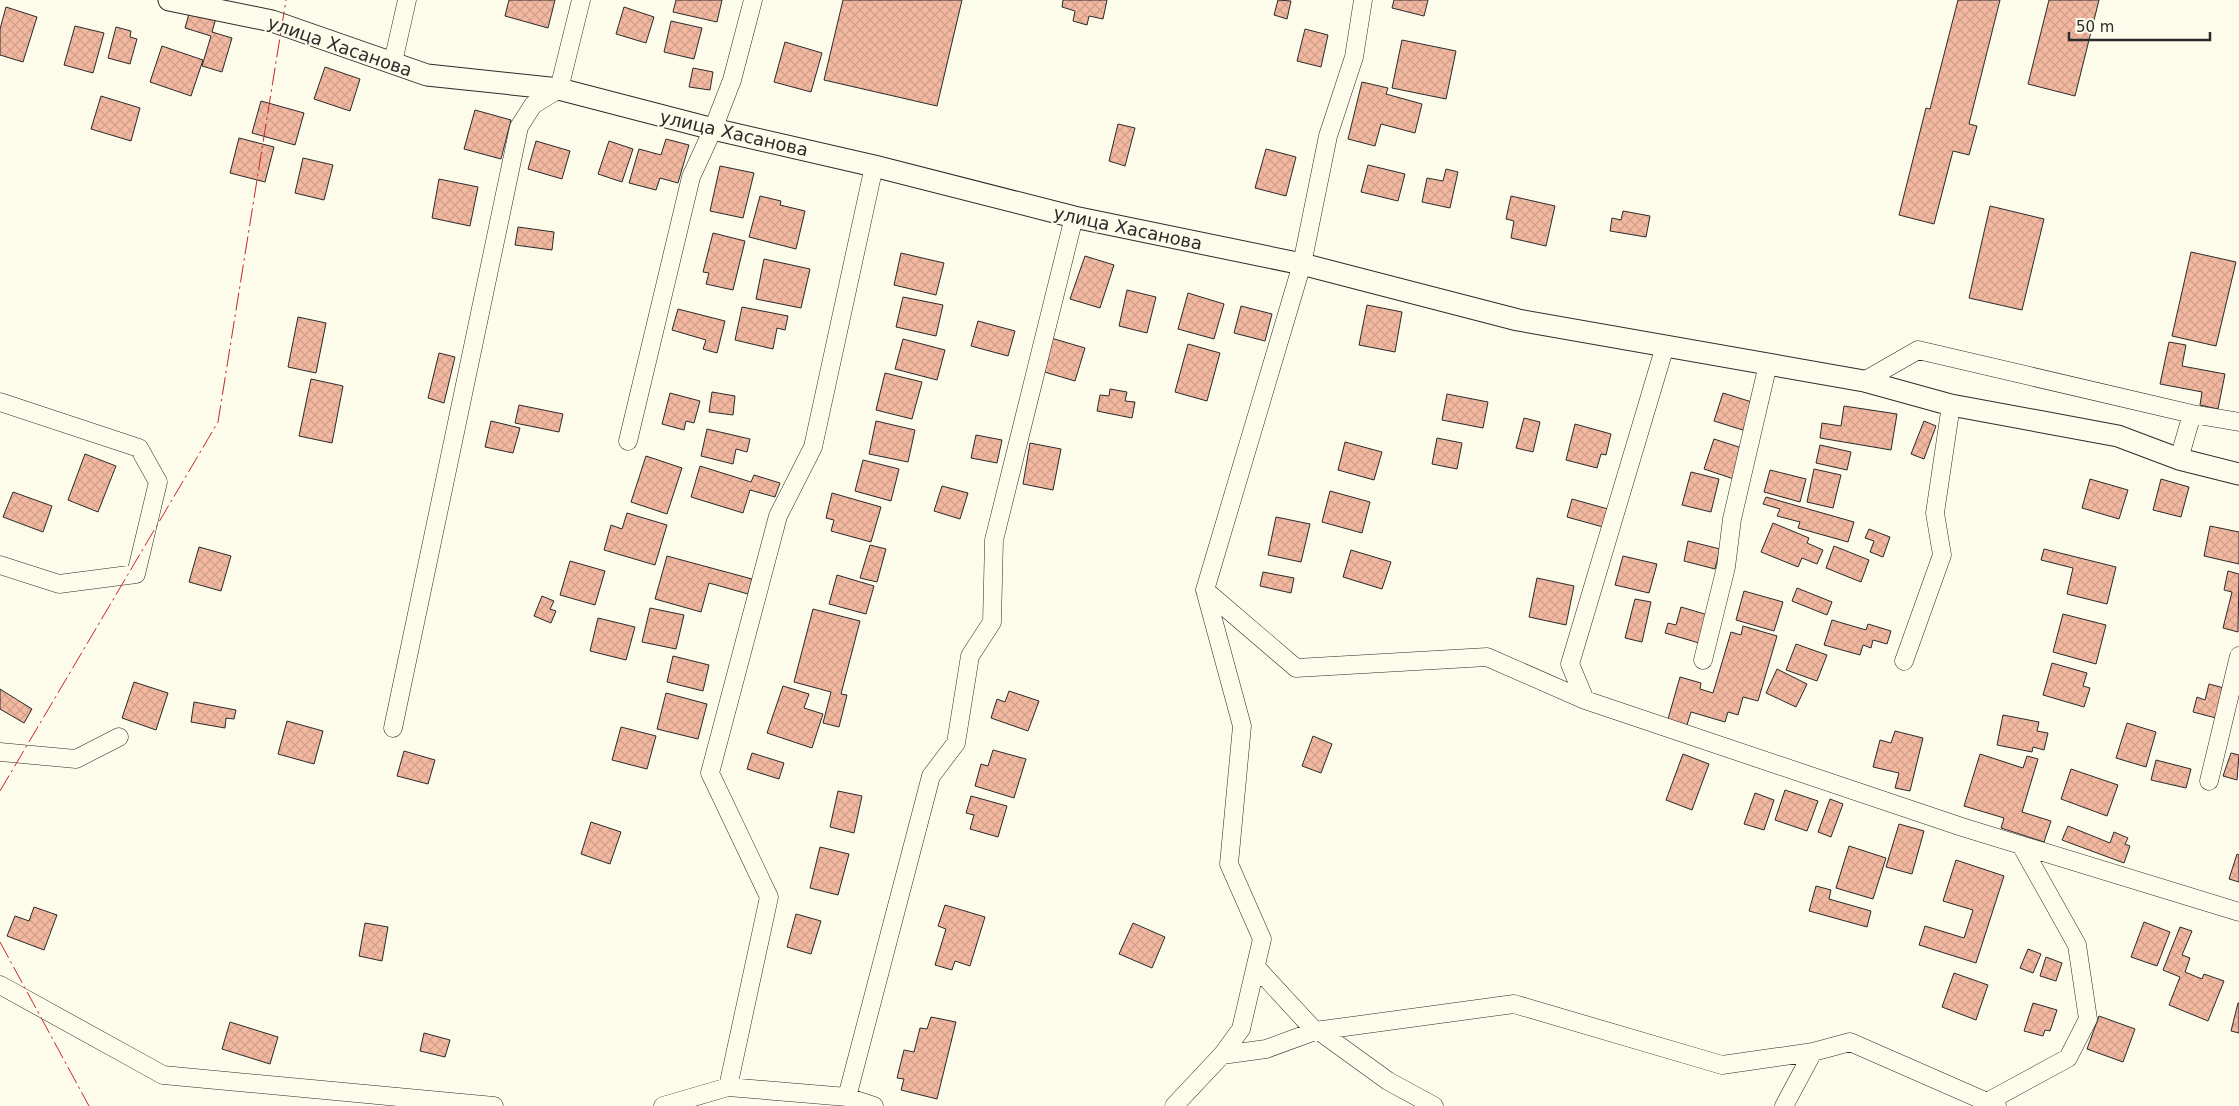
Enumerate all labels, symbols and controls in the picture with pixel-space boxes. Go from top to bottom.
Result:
scale bar [2069,10,2210,42]
street label: улица Хасанова [265,11,415,81]
text: 50 m [2076,18,2114,36]
street label: улица Хасанова [658,106,810,160]
street label: улица Хасанова [1052,202,1204,254]

